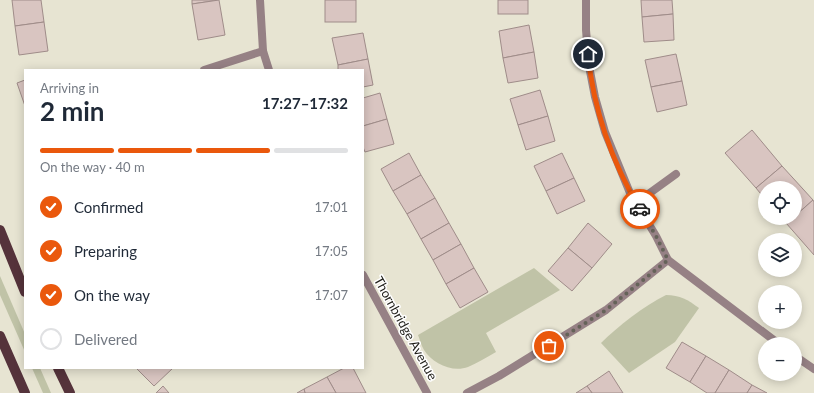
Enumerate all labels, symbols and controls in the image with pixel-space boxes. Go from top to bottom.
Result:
pin [571,37,605,71]
icon: home [577,43,599,65]
text: Arriving in [40,80,99,96]
text: 17:27–17:32 [262,94,348,112]
text: 2 min [40,95,104,127]
text: On the way · 40 m [40,159,145,175]
map controls [758,181,802,381]
button: locate [758,181,802,225]
courier [620,189,660,229]
icon: check [40,196,62,218]
text: Confirmed [74,198,143,216]
icon: car [629,198,651,220]
text: 17:01 [315,199,348,215]
button: layers [758,233,802,277]
icon: check [40,240,62,262]
text: Preparing [74,242,137,260]
text: 17:05 [315,243,348,259]
street label: Thornbridge Avenue [371,273,441,383]
icon: check [40,284,62,306]
button: + [758,285,802,329]
text: On the way [74,286,150,304]
text: 17:07 [315,287,348,303]
pin [532,329,566,363]
text: Delivered [74,330,137,348]
icon: bag [538,335,560,357]
button: − [758,337,802,381]

